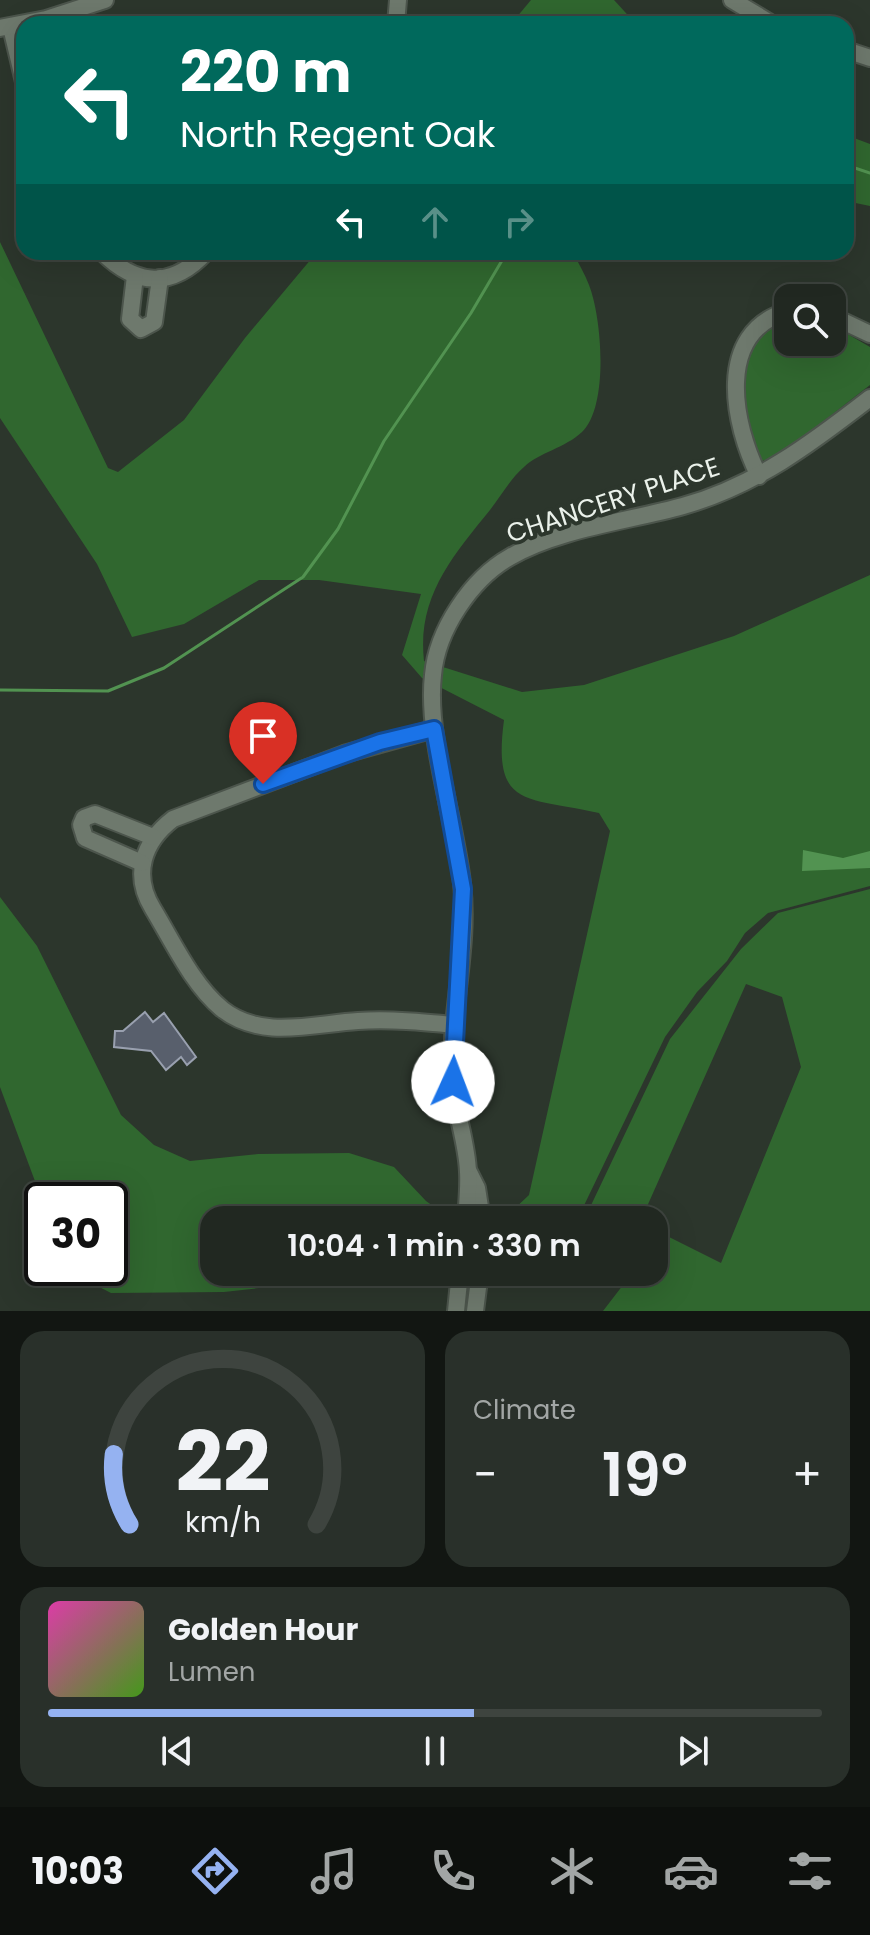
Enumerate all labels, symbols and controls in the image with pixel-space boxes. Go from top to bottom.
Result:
text: 220 m [180,33,352,112]
icon: left [48,48,152,152]
text: North Regent Oak [180,109,495,160]
icon: left [329,200,373,244]
icon: ahead [413,200,457,244]
icon: right [497,200,541,244]
map controls [774,284,846,356]
button: search [774,284,846,356]
street label: CHANCERY PLACE [502,449,724,551]
pin [229,702,297,784]
icon: arrive [241,714,285,758]
position arrow [411,1040,495,1124]
speed limit sign: 30 [24,1182,128,1286]
text: 10:04 · 1 min · 330 m [287,1224,581,1267]
text: Climate [473,1392,576,1428]
text: 22 [175,1404,270,1520]
text: 19° [602,1433,688,1517]
text: − [473,1444,497,1505]
text: + [792,1444,822,1505]
text: km/h [184,1502,261,1542]
text: Golden Hour [168,1608,358,1651]
text: Lumen [168,1654,255,1690]
icon: previous [155,1729,199,1773]
icon: pause [413,1729,457,1773]
icon: next [671,1729,715,1773]
icon: directions [187,1843,243,1899]
icon: music [306,1843,362,1899]
icon: phone [425,1843,481,1899]
icon: climate [544,1843,600,1899]
icon: car [663,1843,719,1899]
icon: filters [782,1843,838,1899]
text: 10:03 [32,1846,124,1897]

